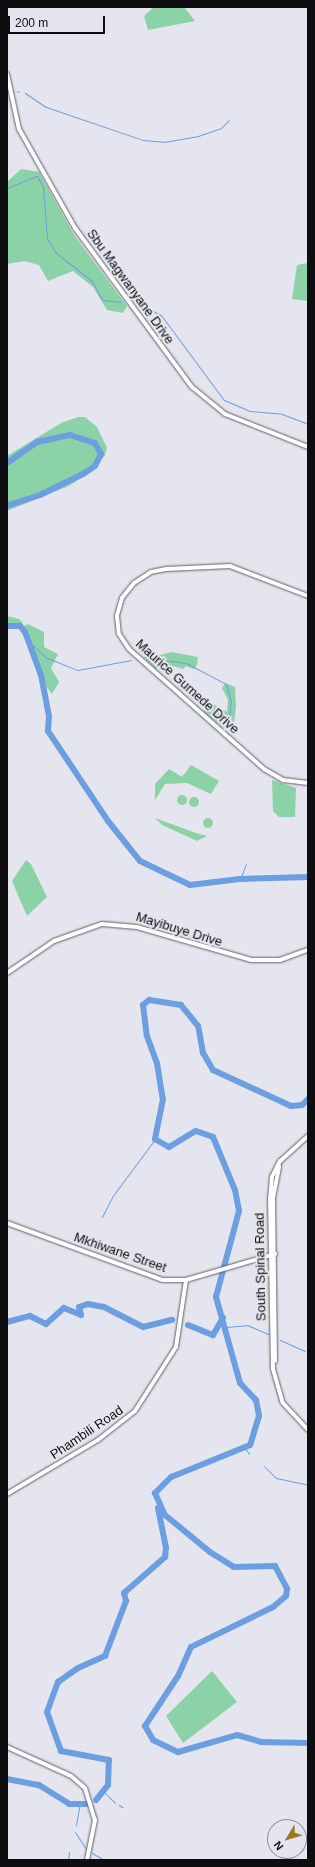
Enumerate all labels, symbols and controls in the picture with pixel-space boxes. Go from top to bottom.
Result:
scale bar [10,8,107,34]
text: 200 m [15,16,48,30]
street label: Sbu Magwanyane Drive [83,227,177,347]
street label: Maurice Gumede Drive [132,636,242,738]
street label: Mayibuye Drive [134,909,224,951]
street label: South Spinal Road [252,1213,270,1321]
street label: Mkhiwane Street [72,1230,168,1276]
street label: Phambili Road [48,1403,126,1463]
north arrow [267,1819,307,1859]
text: N [271,1839,286,1853]

